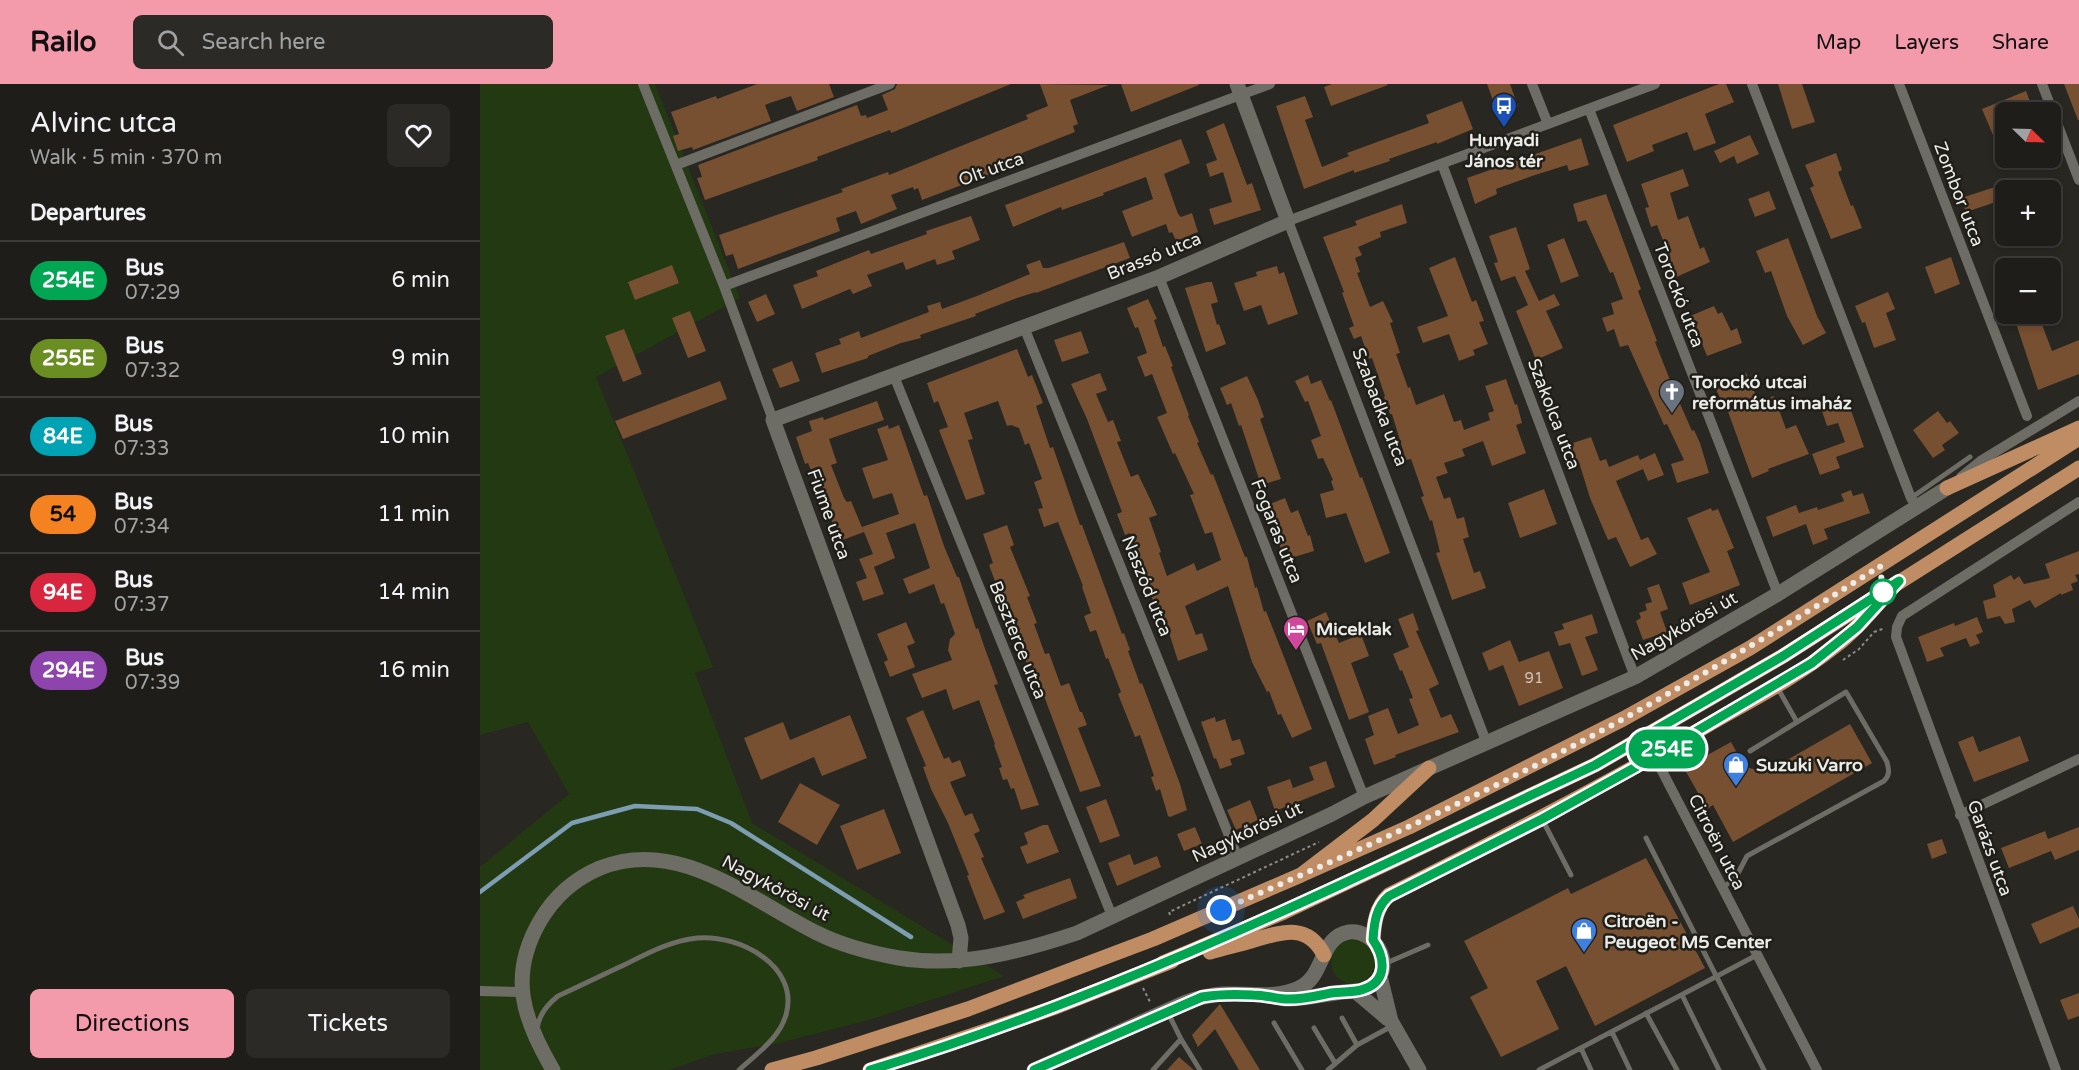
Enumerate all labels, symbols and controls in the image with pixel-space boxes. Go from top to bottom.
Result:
search box [133,15,553,69]
text: Railo [30,25,97,59]
icon: search [154,26,187,59]
text: Search here [202,29,325,55]
text: Map [1816,30,1861,55]
text: Layers [1894,30,1959,55]
text: Share [1992,30,2049,55]
bus stop icon: Hunyadi János tér [1489,91,1519,129]
north arrow [1995,102,2061,168]
map controls [1995,102,2061,324]
button: heart [387,104,450,167]
text: Alvinc utca [30,106,177,140]
place label: Hunyadi János tér [1464,129,1544,172]
street label: Zombor utca [1929,139,1989,249]
text: Walk · 5 min · 370 m [30,146,222,170]
street label: Olt utca [955,147,1027,191]
button: + [1995,180,2061,246]
text: Departures [30,200,146,226]
street label: Brassó utca [1104,227,1204,285]
street label: Torockó utca [1649,239,1709,351]
text: Bus [125,255,164,281]
button: − [1995,258,2061,324]
text: 6 min [391,267,450,293]
text: 254E [42,268,95,293]
text: 07:29 [125,281,180,305]
text: Bus [125,333,164,359]
text: 9 min [391,345,450,371]
street label: Szabadka utca [1347,345,1413,469]
text: 255E [42,346,95,371]
street label: Szakolca utca [1523,355,1585,473]
text: 07:32 [125,359,180,383]
place label: Torockó utcai református imaház [1691,371,1852,414]
church icon: Torockó utcai református imaház [1657,377,1687,415]
text: Bus [114,411,153,437]
text: 10 min [378,423,450,449]
text: 84E [43,424,83,449]
text: 07:33 [114,437,169,461]
street label: Fiume utca [802,466,856,562]
street label: Fogaras utca [1246,476,1308,586]
text: Bus [114,489,153,515]
text: 11 min [378,501,450,527]
text: 54 [50,502,76,527]
text: 07:34 [114,515,169,539]
street label: Naszód utca [1117,532,1177,640]
text: Bus [114,567,153,593]
street label: Beszterce utca [984,578,1052,702]
text: 14 min [378,579,450,605]
unlabelled marker [1870,579,1896,605]
text: 94E [43,580,83,605]
street label: Nagykőrösi út [1627,587,1741,665]
text: 07:37 [114,593,169,617]
hotel icon: Miceklak [1281,614,1311,652]
place label: Miceklak [1316,618,1392,640]
text: Bus [125,645,164,671]
text: 16 min [378,657,450,683]
text: 294E [42,658,95,683]
house number: 91 [1525,669,1543,687]
text: 07:39 [125,671,180,695]
line badge: 254E [1625,730,1709,768]
text: 254E [1641,737,1693,762]
shop icon: Suzuki Varro [1721,750,1751,788]
place label: Suzuki Varro [1756,754,1863,776]
street label: Citroën utca [1683,790,1751,894]
street label: Nagykőrösi út [1188,797,1306,867]
street label: Garázs utca [1962,797,2018,899]
street label: Nagykőrösi út [718,850,834,926]
your location [1206,895,1236,925]
place label: Citroën - Peugeot M5 Center [1604,910,1772,953]
shop icon: Citroën - Peugeot M5 Center [1569,916,1599,954]
button: Directions [30,989,234,1058]
button: Tickets [246,989,450,1058]

